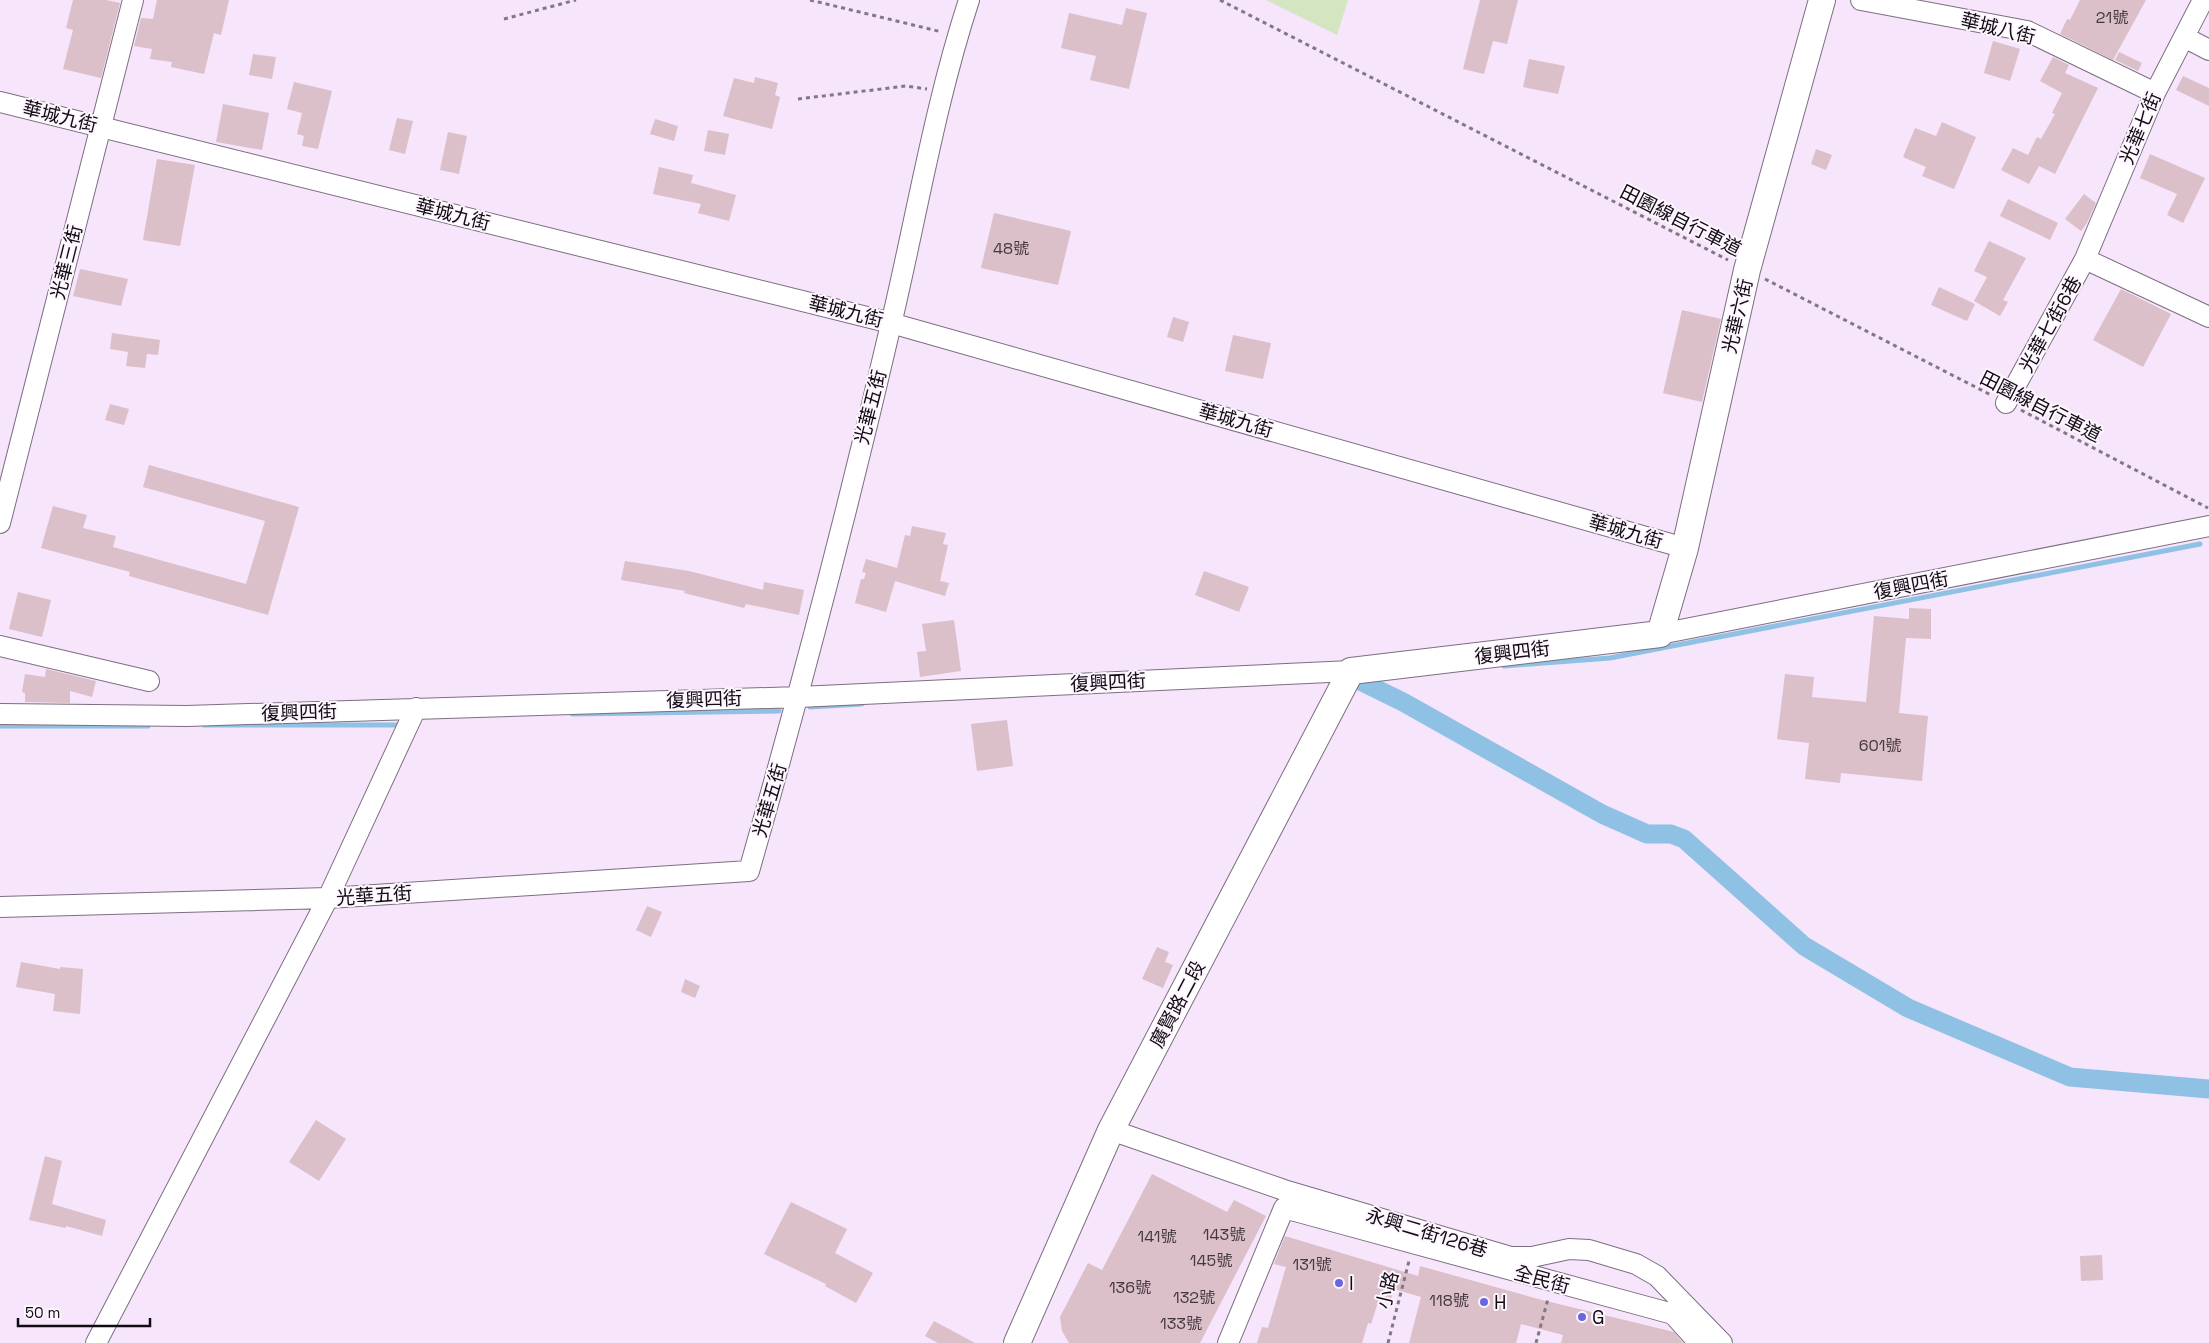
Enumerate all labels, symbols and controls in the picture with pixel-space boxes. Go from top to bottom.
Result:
street label: 華城八街 [1958,7,2038,50]
house number: 21號 [2096,7,2128,28]
street label: 光華七街 [2114,88,2167,168]
street label: 華城九街 [20,95,100,138]
street label: 田園線自行車道 [1616,179,1746,262]
street label: 華城九街 [413,193,493,236]
street label: 光華三街 [45,222,88,302]
house number: 48號 [993,238,1029,259]
street label: 光華七街6巷 [2014,272,2087,377]
street label: 光華六街 [1717,276,1758,356]
street label: 華城九街 [806,290,886,333]
street label: 田園線自行車道 [1976,365,2106,448]
street label: 光華五街 [849,367,892,447]
street label: 華城九街 [1196,398,1276,443]
street label: 華城九街 [1586,509,1666,554]
street label: 復興四街 [1871,566,1951,605]
street label: 復興四街 [1473,635,1551,670]
street label: 復興四街 [1069,668,1147,697]
street label: 復興四街 [666,686,742,713]
street label: 復興四街 [261,699,337,726]
house number: 601號 [1859,735,1901,756]
street label: 光華五街 [747,760,792,840]
street label: 光華五街 [335,880,413,911]
street label: 廣賢路二段 [1144,956,1211,1052]
street label: 永興二街126巷 [1363,1202,1491,1263]
house number: 143號 [1203,1224,1245,1245]
house number: 141號 [1138,1226,1176,1247]
house number: 145號 [1190,1250,1232,1271]
house number: 131號 [1293,1254,1331,1275]
street label: 全民街 [1511,1260,1573,1299]
street label: 小路 [1371,1269,1404,1312]
place label: I [1349,1271,1354,1296]
house number: 136號 [1109,1277,1151,1298]
marker: I [1333,1277,1345,1289]
house number: 132號 [1173,1287,1215,1308]
house number: 118號 [1429,1290,1469,1311]
place label: H [1494,1290,1506,1315]
scale bar [18,1296,150,1328]
marker: H [1478,1296,1490,1308]
text: 50 m [25,1303,60,1322]
place label: G [1592,1305,1605,1330]
marker: G [1576,1311,1588,1323]
house number: 133號 [1160,1313,1202,1334]

